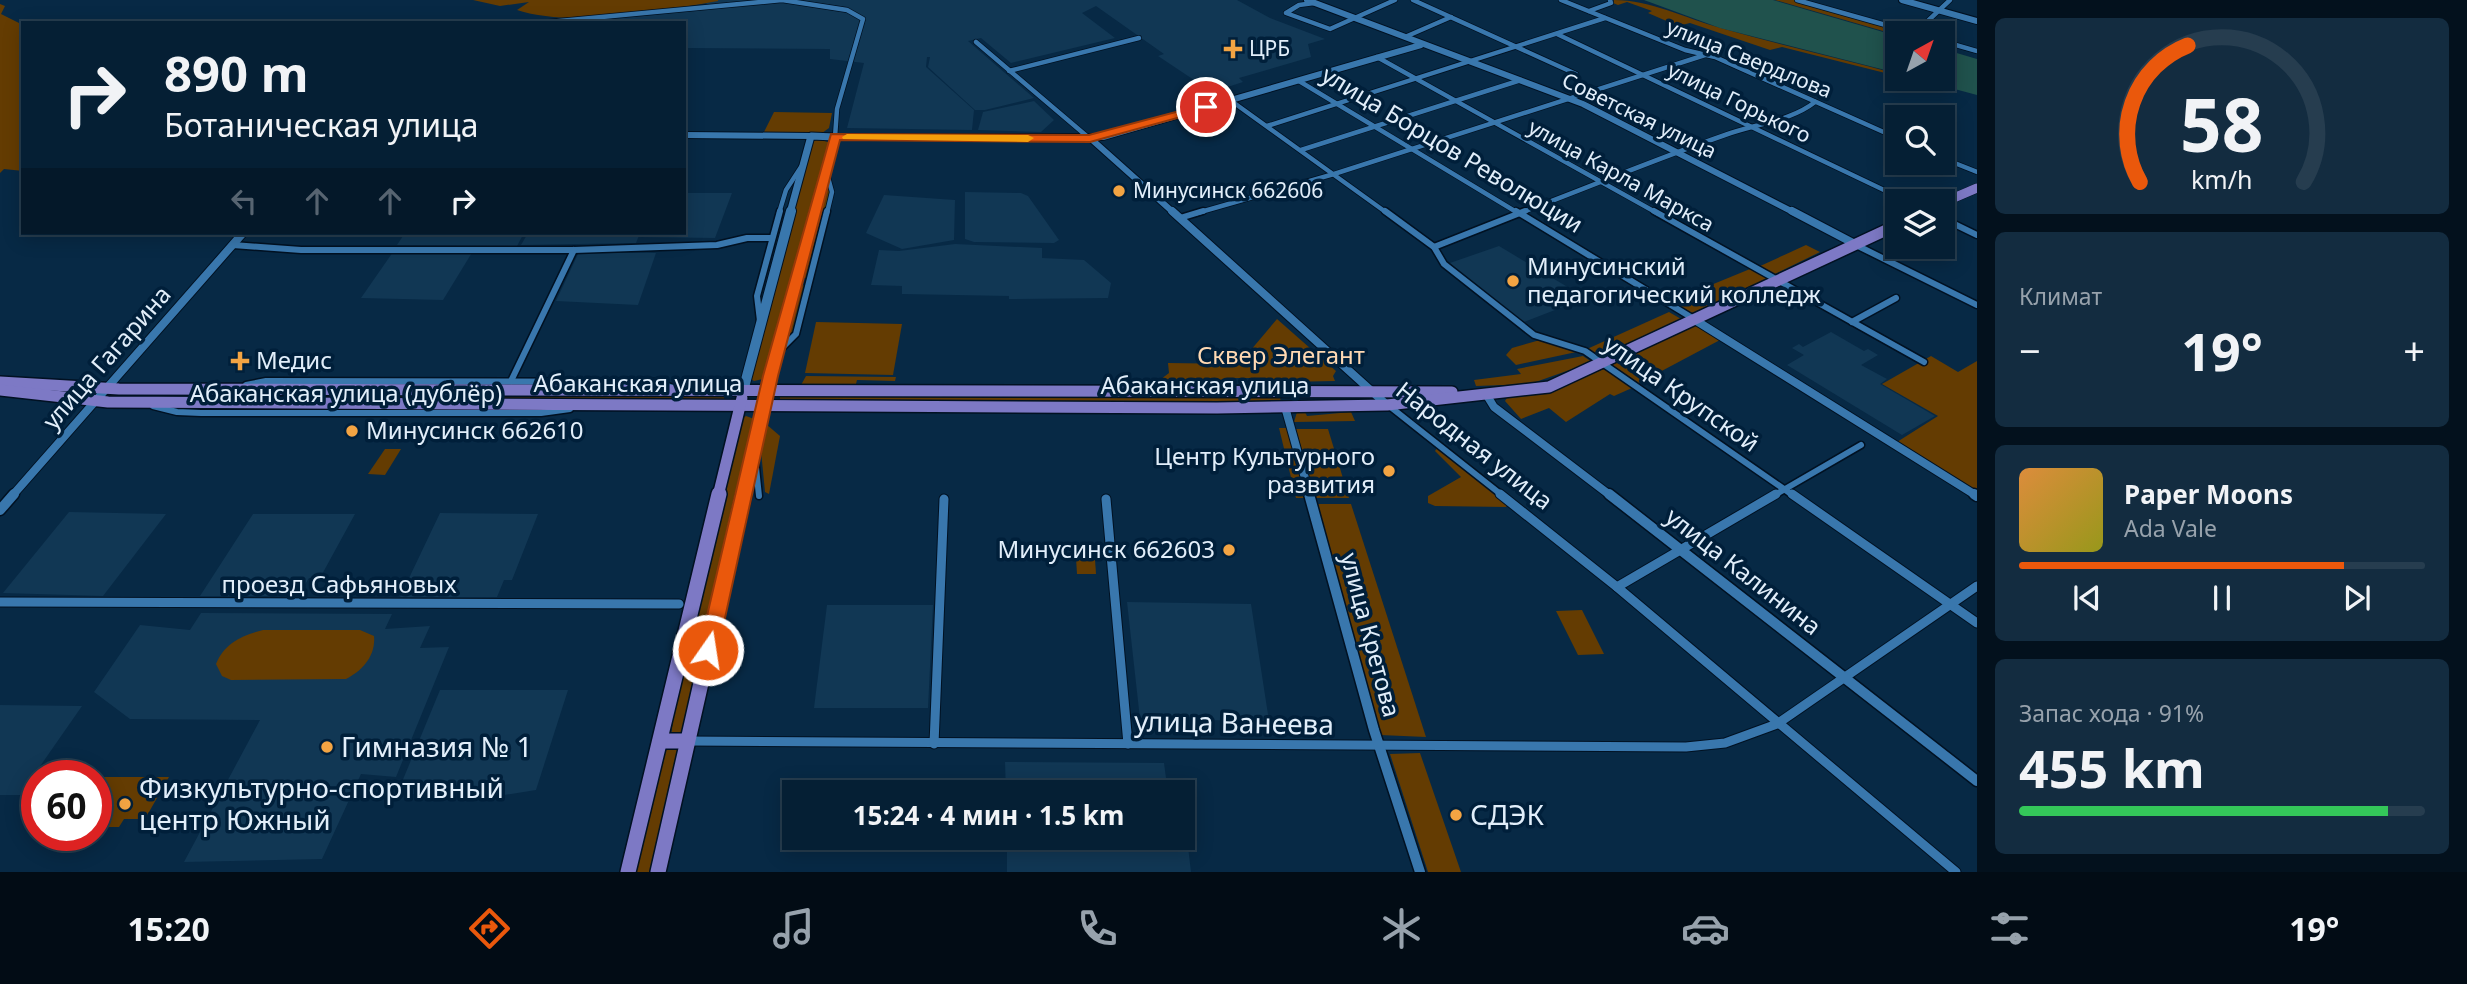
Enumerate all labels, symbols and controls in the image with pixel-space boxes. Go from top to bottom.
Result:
street label: улица Свердлова [1663,12,1836,104]
north arrow [1885,21,1955,91]
map controls [1885,21,1955,259]
place label: ЦРБ [1249,34,1290,62]
marker: ЦРБ [1223,39,1243,59]
text: 890 m [164,40,309,106]
icon: right [49,49,140,140]
street label: улица Горького [1663,55,1816,149]
street label: улица Борцов Революции [1316,57,1590,240]
street label: Советская улица [1558,66,1721,165]
text: 58 [2180,74,2264,173]
pin [1176,77,1236,137]
icon: arrive [1187,88,1225,126]
text: Ботаническая улица [164,103,478,146]
button: search [1885,105,1955,175]
street label: улица Карла Маркса [1524,112,1719,238]
text: km/h [2191,162,2253,196]
place label: Минусинск 662606 [1133,176,1323,204]
icon: left [225,182,263,220]
icon: ahead [298,182,336,220]
icon: ahead [371,182,409,220]
icon: right [444,182,482,220]
marker: Минусинск 662606 [1111,183,1127,199]
button: layers [1885,189,1955,259]
place label: Минусинский педагогический колледж [1527,249,1822,310]
marker: Минусинский педагогический колледж [1505,273,1521,289]
street label: улица Гагарина [34,278,177,436]
text: Климат [2019,280,2102,312]
text: 19° [2181,315,2263,386]
text: − [2019,324,2041,376]
text: + [2403,324,2425,376]
street label: улица Крупской [1597,327,1766,459]
park label: Сквер Элегант [1197,338,1365,371]
place label: Медис [256,343,332,376]
marker: Медис [230,351,250,371]
street label: Абаканская улица [534,366,742,399]
street label: Абаканская улица [1101,368,1309,401]
street label: Народная улица [1390,373,1560,516]
street label: Абаканская улица (дублёр) [190,376,502,409]
place label: Минусинск 662610 [366,413,584,446]
marker: Минусинск 662610 [344,423,360,439]
place label: Центр Культурного развития [1154,439,1375,500]
marker: Центр Культурного развития [1381,463,1397,479]
text: Paper Moons [2124,476,2293,512]
street label: улица Калинина [1659,500,1829,642]
text: Ada Vale [2124,512,2217,544]
place label: Минусинск 662603 [997,532,1215,565]
marker: Минусинск 662603 [1221,542,1237,558]
street label: улица Кретова [1334,549,1409,720]
street label: проезд Сафьяновых [222,567,457,600]
icon: previous [2068,579,2106,617]
icon: pause [2203,579,2241,617]
icon: next [2338,579,2376,617]
position arrow [671,613,745,687]
text: Запас хода · 91% [2019,697,2204,729]
street label: улица Ванеева [1134,701,1334,743]
place label: Гимназия № 1 [341,727,532,765]
text: 455 km [2019,732,2205,803]
marker: Гимназия № 1 [319,739,335,755]
speed limit sign: 60 [21,760,112,851]
place label: Физкультурно-спортивный центр Южный [139,768,504,838]
place label: СДЭК [1470,795,1544,833]
marker: Физкультурно-спортивный центр Южный [117,796,133,812]
text: 15:24 · 4 мин · 1.5 km [853,797,1124,833]
marker: СДЭК [1448,807,1464,823]
icon: directions [465,904,514,953]
icon: music [769,904,818,953]
icon: phone [1073,904,1122,953]
icon: climate [1377,904,1426,953]
icon: car [1681,904,1730,953]
icon: filters [1985,904,2034,953]
text: 15:20 [128,907,210,950]
text: 19° [2289,907,2339,950]

